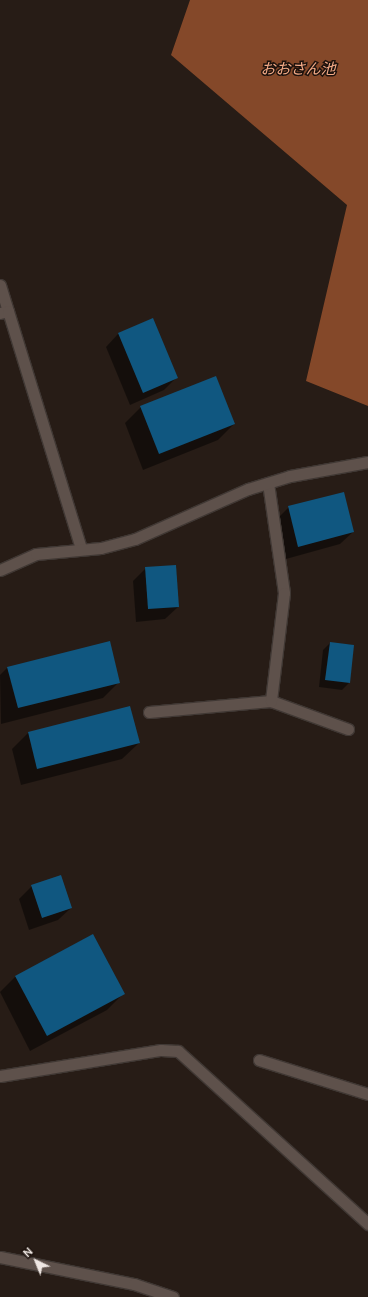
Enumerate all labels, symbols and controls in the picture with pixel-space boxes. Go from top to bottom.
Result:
water label: おおさん池 [261,61,335,79]
north arrow [16,1241,56,1281]
text: N [20,1244,36,1260]

